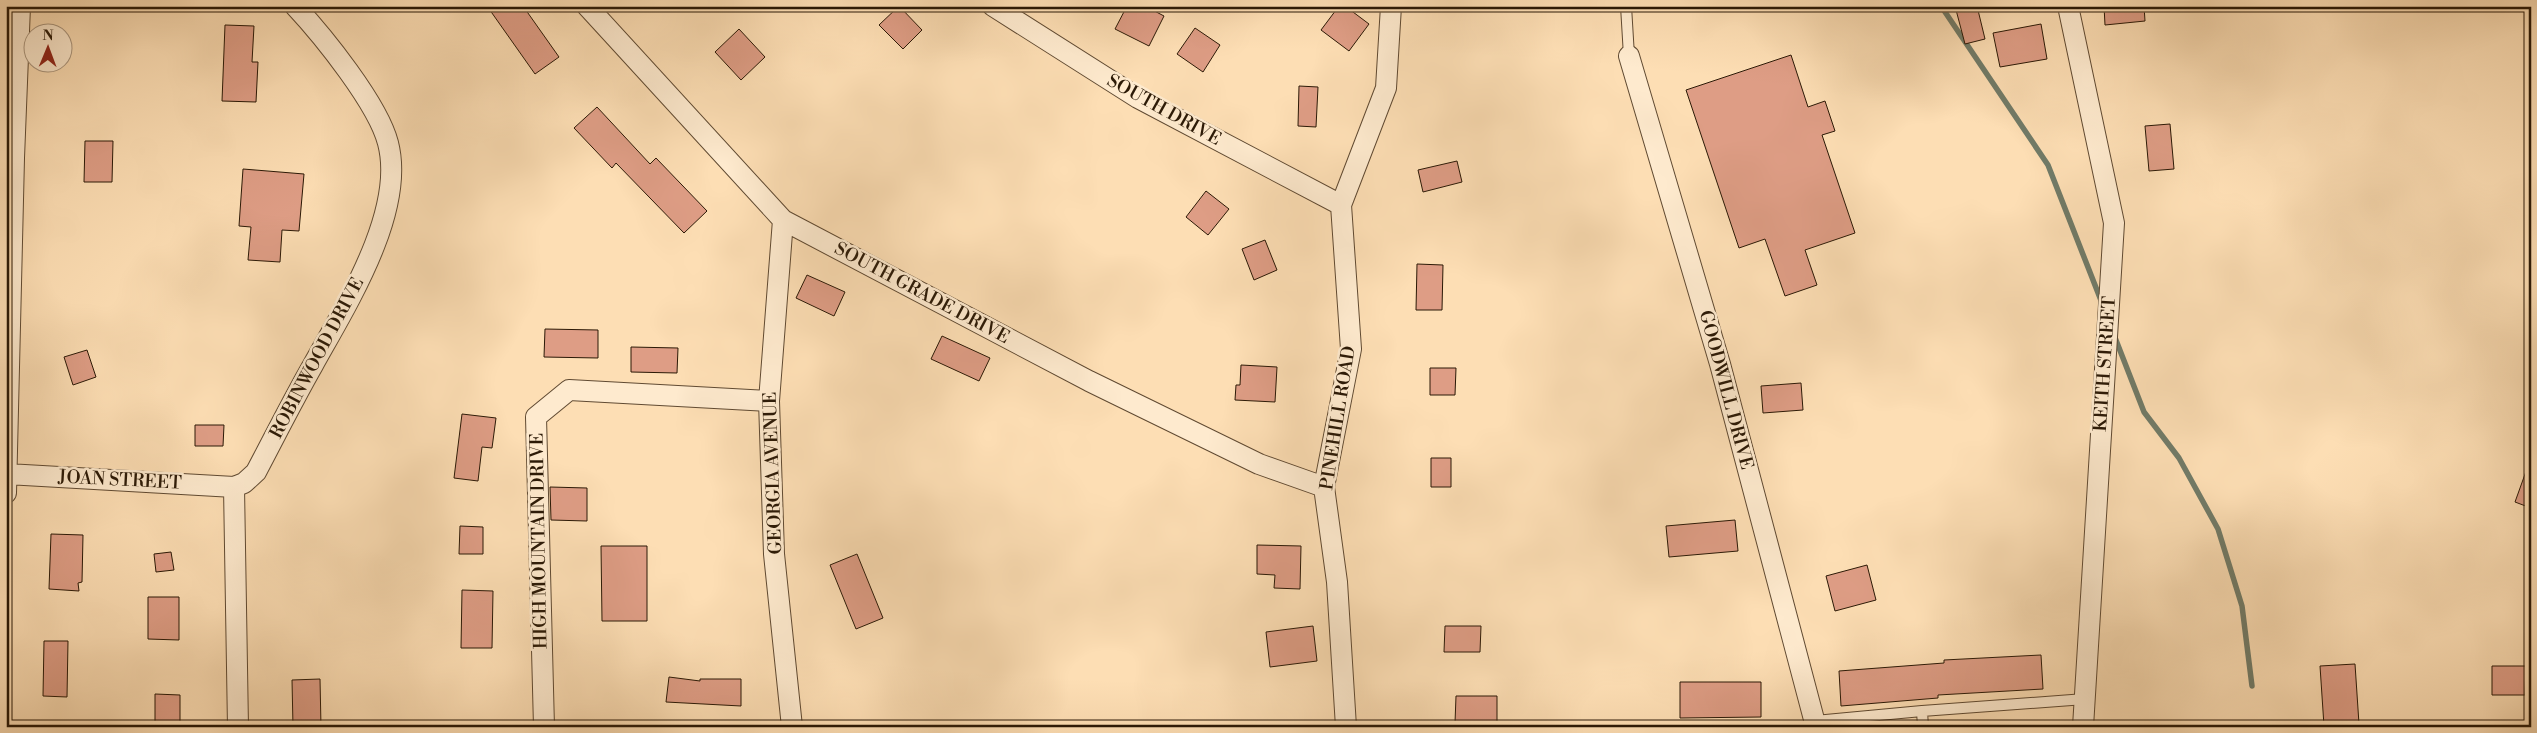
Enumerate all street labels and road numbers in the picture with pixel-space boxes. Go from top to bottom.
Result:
street label: SOUTH DRIVE [1103,69,1225,151]
street label: SOUTH GRADE DRIVE [831,237,1013,349]
street label: ROBINWOOD DRIVE [265,274,369,442]
street label: KEITH STREET [2089,295,2121,433]
street label: GOODWILL DRIVE [1694,308,1758,472]
street label: PINEHILL ROAD [1315,344,1361,492]
street label: GEORGIA AVENUE [759,391,787,555]
street label: HIGH MOUNTAIN DRIVE [526,433,552,649]
street label: JOAN STREET [57,465,183,495]

